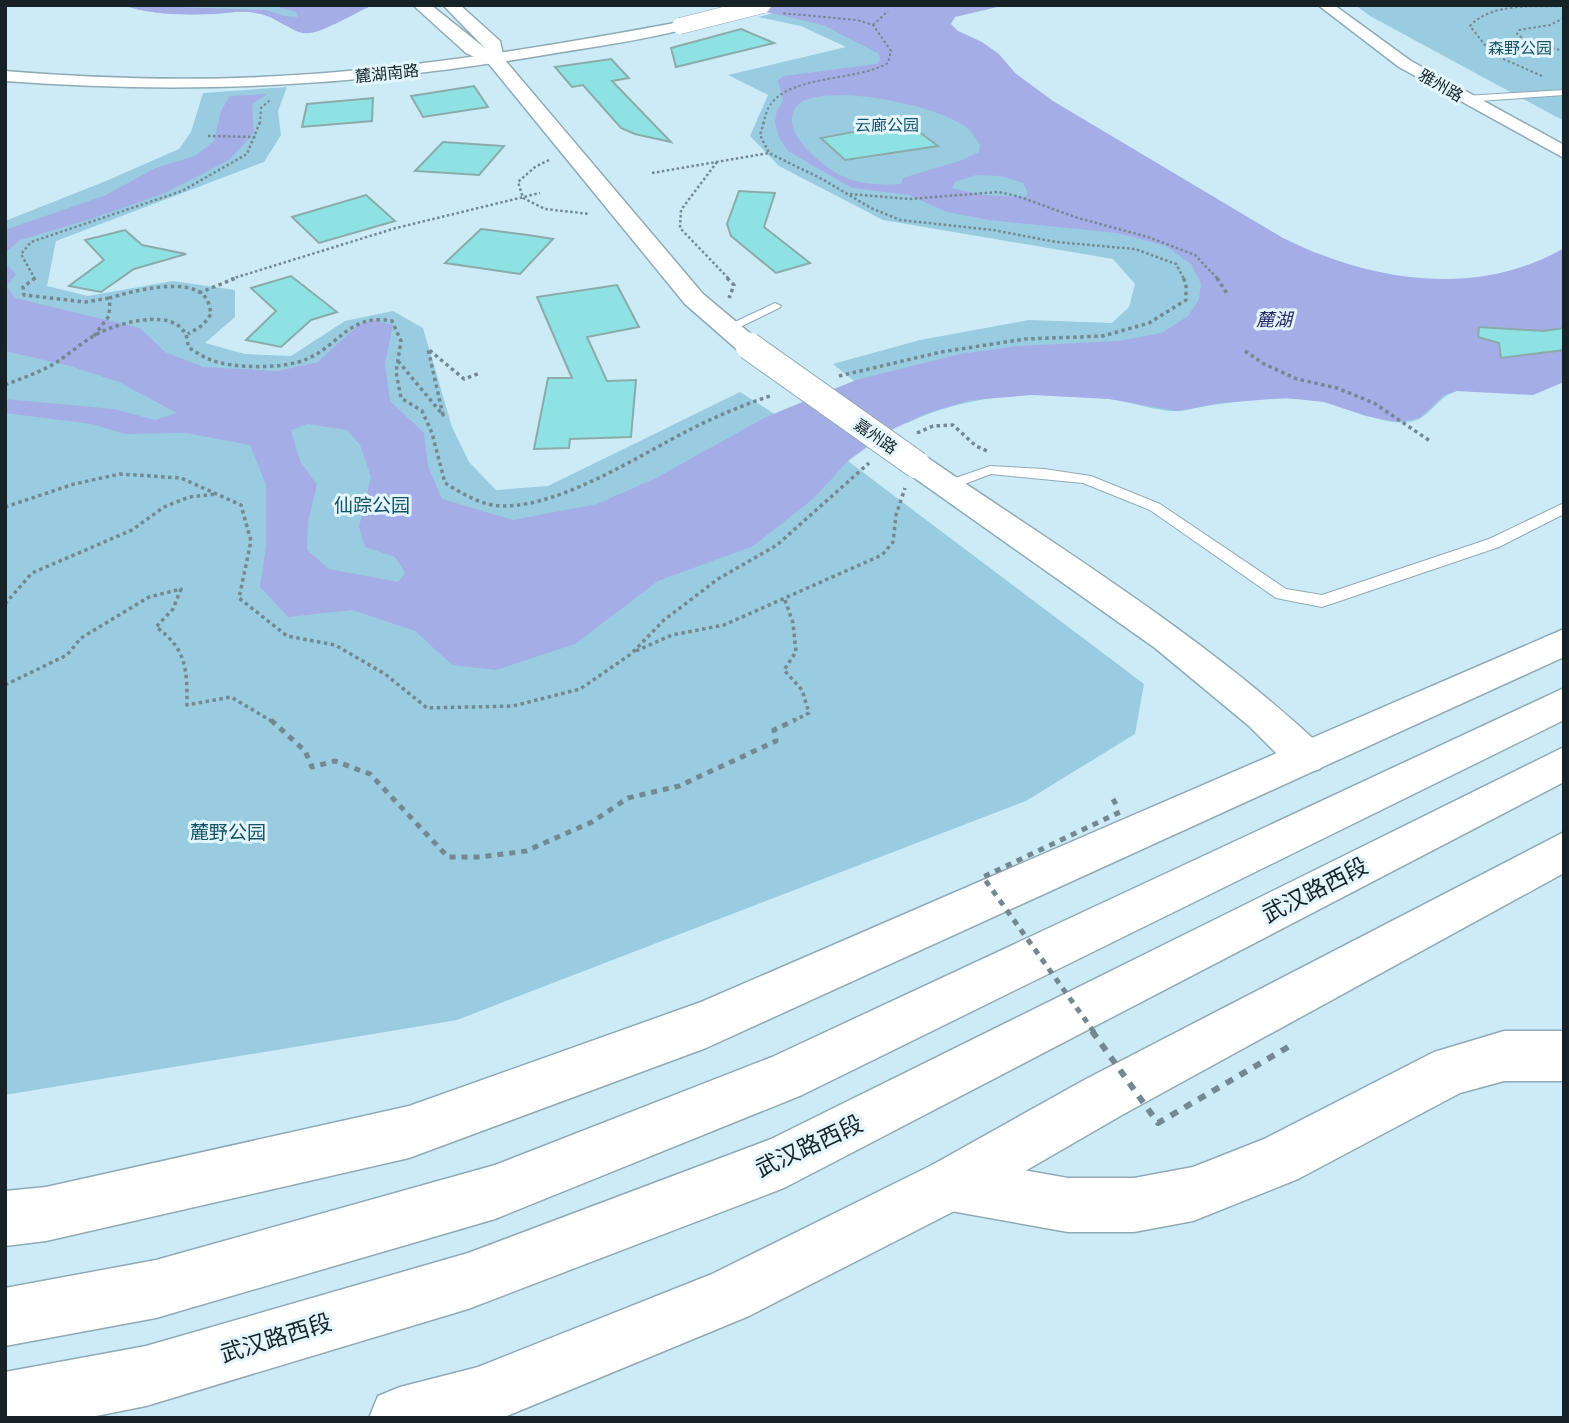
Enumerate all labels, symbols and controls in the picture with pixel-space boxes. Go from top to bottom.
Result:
park label: 森野公园 [1488,39,1552,58]
street label: 麓湖南路 [354,61,420,86]
street label: 雅州路 [1415,65,1466,106]
park label: 云廊公园 [855,116,919,135]
water label: 麓湖 [1256,309,1295,331]
street label: 嘉州路 [851,415,901,458]
park label: 仙踪公园 [334,494,410,517]
park label: 麓野公园 [190,821,266,844]
street label: 武汉路西段 [1257,851,1373,929]
street label: 武汉路西段 [751,1109,867,1183]
street label: 武汉路西段 [217,1308,335,1368]

